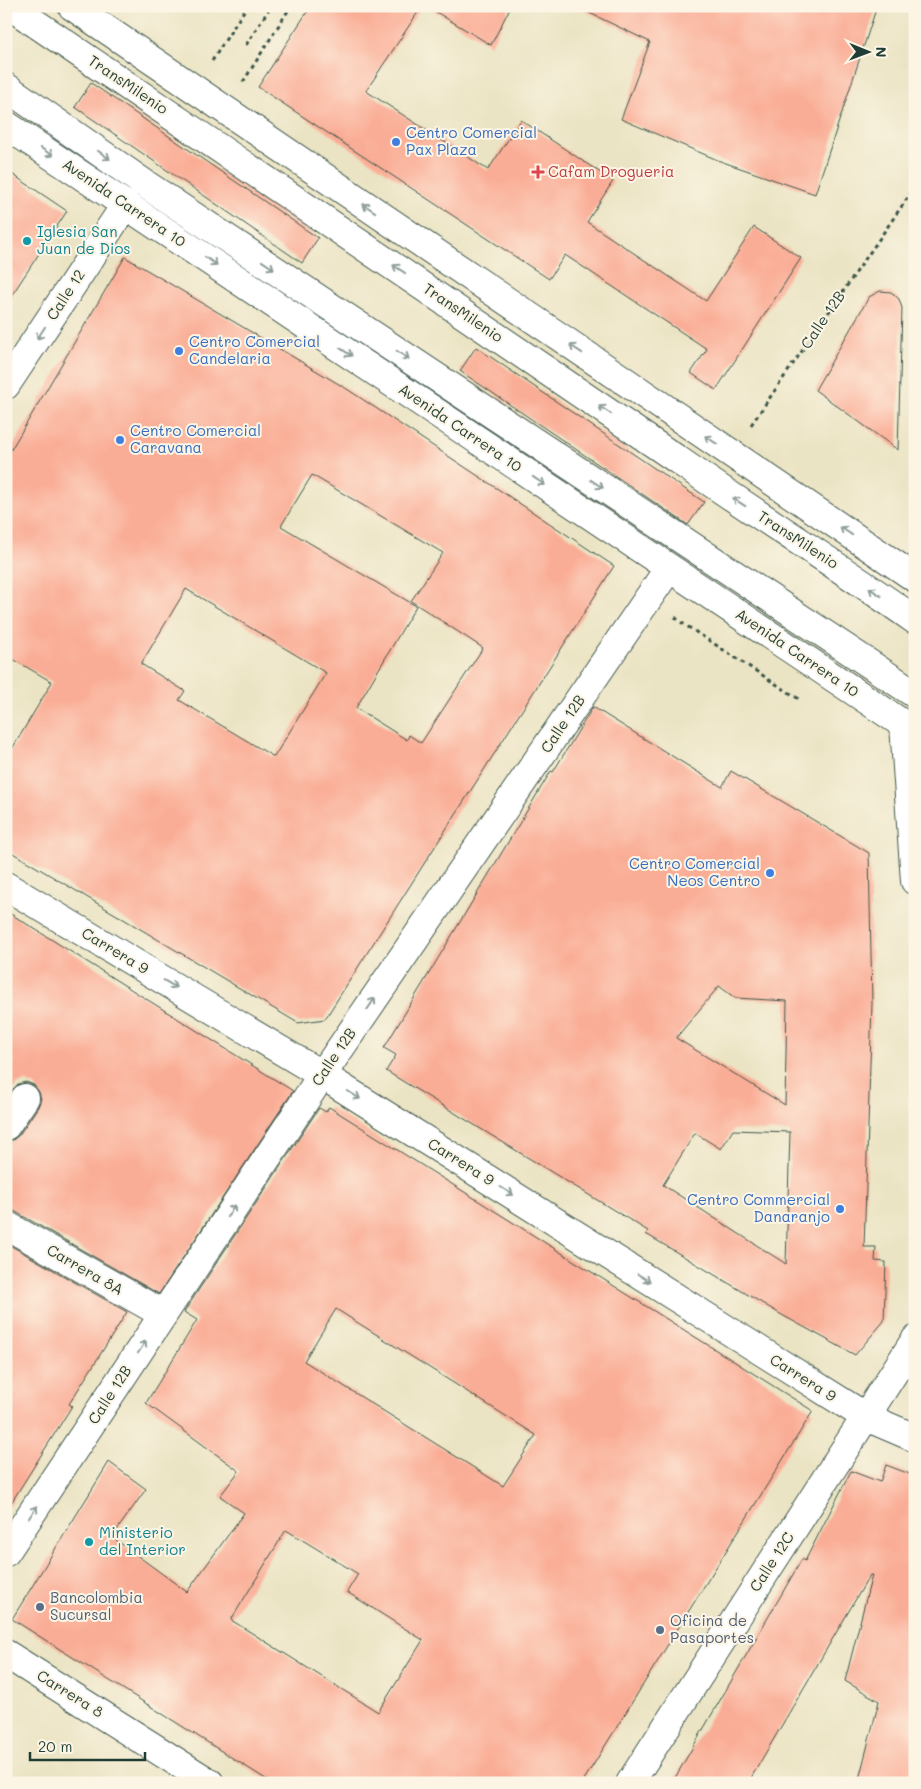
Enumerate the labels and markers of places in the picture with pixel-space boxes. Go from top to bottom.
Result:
place label: Centro Comercial Pax Plaza [406,122,537,159]
marker: Centro Comercial Pax Plaza [390,136,402,148]
place label: Cafam Drogueria [548,161,674,181]
marker: Cafam Drogueria [532,166,544,178]
place label: Iglesia San Juan de Dios [37,221,131,258]
marker: Iglesia San Juan de Dios [21,235,33,247]
place label: Centro Comercial Candelaria [189,331,320,368]
marker: Centro Comercial Candelaria [173,345,185,357]
place label: Centro Comercial Caravana [130,420,261,457]
marker: Centro Comercial Caravana [114,434,126,446]
place label: Centro Comercial Neos Centro [629,853,760,890]
marker: Centro Comercial Neos Centro [764,867,776,879]
place label: Centro Commercial Danaranjo [687,1189,830,1226]
marker: Centro Commercial Danaranjo [834,1203,846,1215]
place label: Ministerio del Interior [99,1522,186,1559]
marker: Ministerio del Interior [83,1536,95,1548]
place label: Bancolombia Sucursal [50,1587,143,1624]
marker: Bancolombia Sucursal [34,1601,46,1613]
place label: Oficina de Pasaportes [670,1610,754,1647]
marker: Oficina de Pasaportes [654,1624,666,1636]

